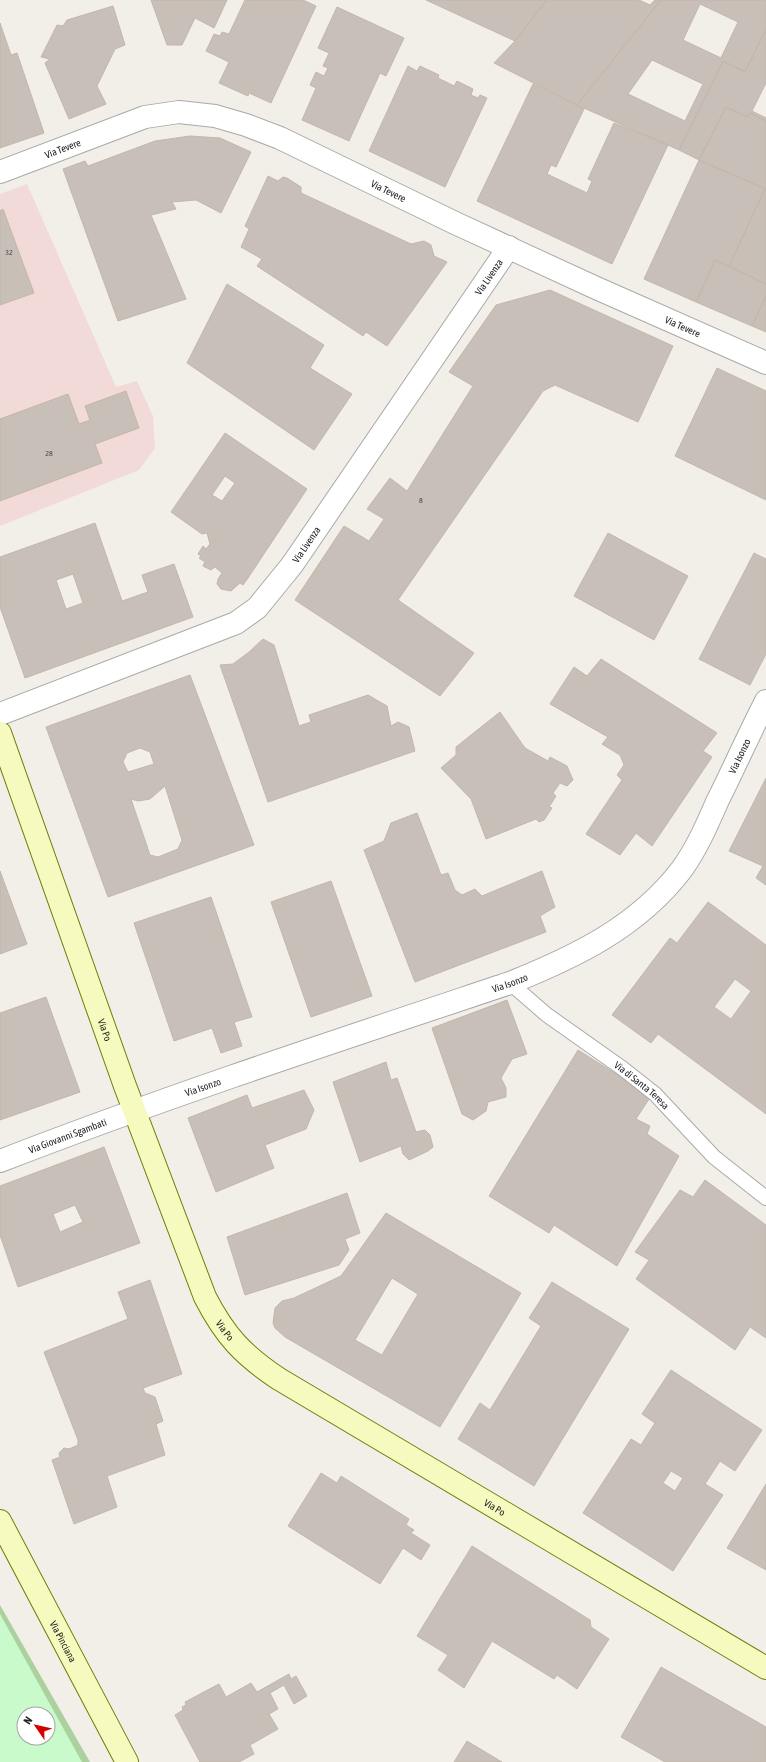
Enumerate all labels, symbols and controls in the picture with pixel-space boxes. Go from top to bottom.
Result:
street label: Via Tevere [43,136,83,160]
street label: Via Tevere [369,178,408,204]
house number: 32 [5,248,13,257]
street label: Via Livenza [472,257,505,297]
street label: Via Tevere [663,314,703,339]
house number: 28 [45,449,53,458]
house number: 8 [419,496,423,505]
street label: Via Livenza [290,524,322,565]
street label: Via Isonzo [726,737,752,775]
street label: Via Isonzo [490,971,529,994]
street label: Via Po [96,1017,114,1043]
street label: Via di Santa Teresa [612,1059,672,1111]
street label: Via Isonzo [183,1075,222,1098]
street label: Via Giovanni Sgambati [27,1116,108,1155]
street label: Via Po [214,1318,237,1343]
street label: Via Po [482,1497,508,1518]
street label: Via Pinciana [48,1619,79,1664]
north arrow [16,1706,56,1746]
text: N [21,1714,35,1726]

